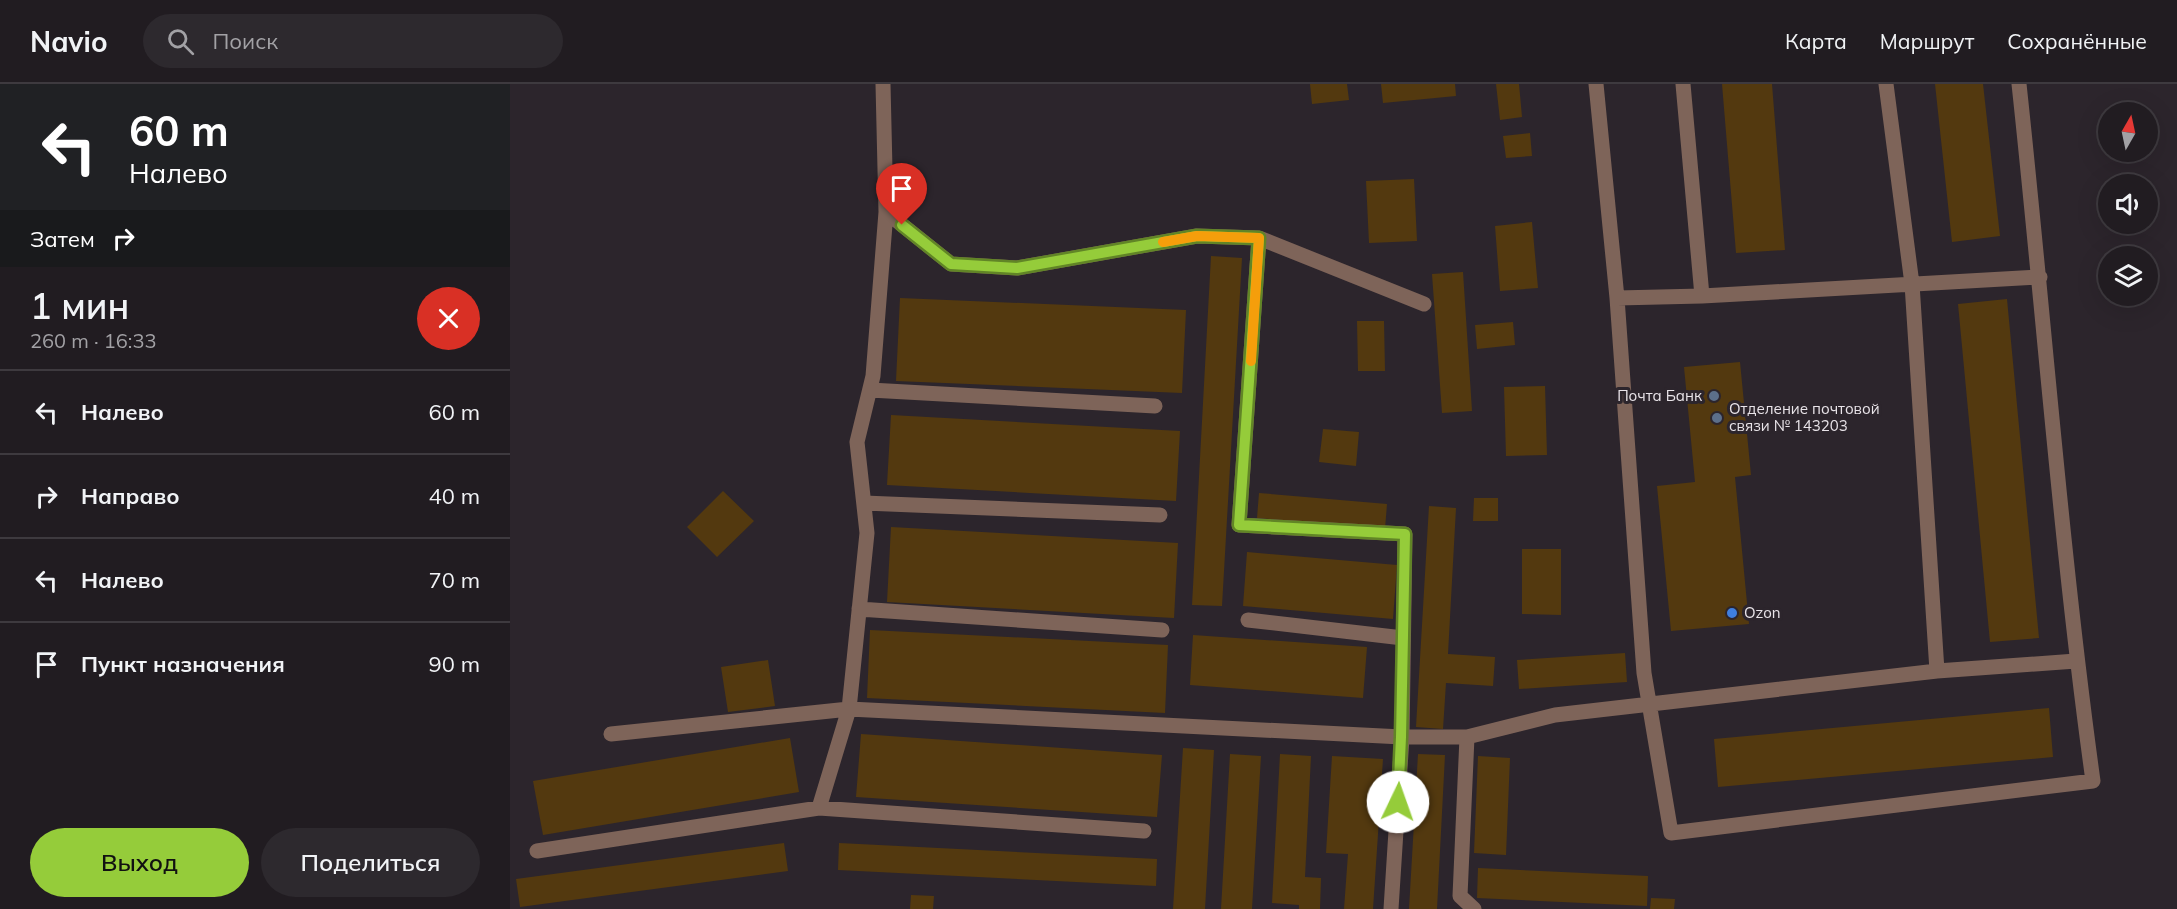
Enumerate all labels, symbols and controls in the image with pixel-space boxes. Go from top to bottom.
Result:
search box [143,14,563,68]
text: Navio [30,24,107,59]
icon: search [164,25,197,58]
text: Поиск [212,27,278,55]
text: Карта [1785,28,1847,54]
text: Маршрут [1880,28,1974,54]
text: Сохранённые [2007,28,2147,54]
north arrow [2098,102,2158,162]
map controls [2098,102,2158,306]
text: 60 m [129,104,229,157]
icon: left [30,108,108,186]
text: Налево [129,156,228,190]
pin [876,163,927,225]
icon: arrive [885,172,918,205]
button: sound [2098,174,2158,234]
icon: right [107,222,140,255]
text: Затем [30,225,95,253]
button: layers [2098,246,2158,306]
text: 1 мин [30,283,129,328]
button: close [417,287,480,350]
text: 260 m · 16:33 [30,328,156,353]
place label: Почта Банк [1617,386,1703,405]
marker: Почта Банк [1707,389,1721,403]
icon: left [30,396,63,429]
text: Налево [81,398,164,426]
text: 60 m [429,398,480,426]
place label: Отделение почтовой связи № 143203 [1729,399,1880,435]
marker: Отделение почтовой связи № 143203 [1710,411,1724,425]
icon: right [30,480,63,513]
text: Направо [81,482,179,510]
text: 40 m [429,482,480,510]
icon: left [30,564,63,597]
text: Налево [81,566,164,594]
text: 70 m [429,566,480,594]
place label: Ozon [1744,603,1781,622]
marker: Ozon [1725,606,1739,620]
icon: arrive [30,648,63,681]
text: Пункт назначения [81,650,285,678]
text: 90 m [429,650,480,678]
position arrow [1366,770,1430,834]
button: Выход [30,828,249,897]
button: Поделиться [261,828,480,897]

